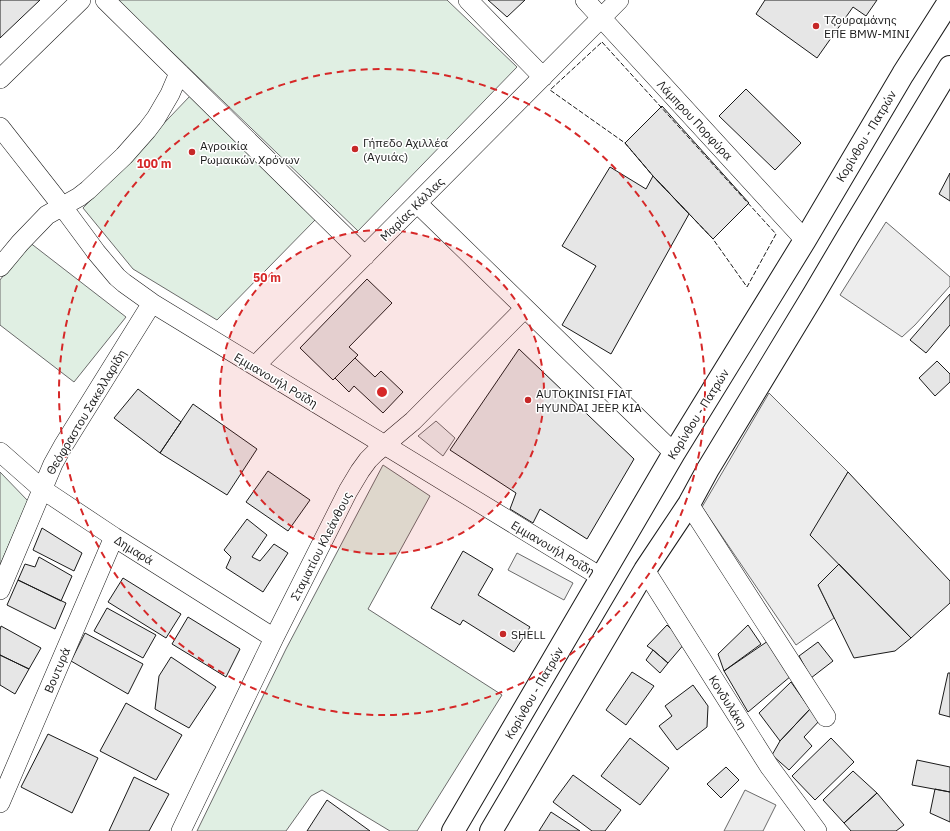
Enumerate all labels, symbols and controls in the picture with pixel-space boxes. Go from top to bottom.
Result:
place label: Τζουραμάνης ΕΠΕ BMW-MINI [824,12,910,41]
marker: Τζουραμάνης ΕΠΕ BMW-MINI [811,21,821,31]
street label: Λάμπρου Πορφύρα [654,77,736,163]
street label: Κορίνθου - Πατρών [833,87,899,185]
place label: Γήπεδο Αχιλλέα (Αγυιάς) [363,135,449,164]
place label: Αγροικία Ρωμαικών Χρόνων [200,138,300,167]
marker: Γήπεδο Αχιλλέα (Αγυιάς) [350,144,360,154]
marker: Αγροικία Ρωμαικών Χρόνων [187,147,197,157]
text: 100 m [136,156,172,171]
street label: Μαρίας Κάλλας [377,174,447,244]
text: 50 m [253,270,281,285]
street label: Θεόφραστου Σακελλαρίδη [43,347,129,477]
street label: Εμμανουήλ Ροΐδη [232,349,320,411]
street label: Κορίνθου - Πατρών [664,366,732,462]
centre of rings [375,385,389,399]
place label: AUTOKINISI FIAT HYUNDAI JEEP KIA [536,386,642,415]
marker: AUTOKINISI FIAT HYUNDAI JEEP KIA [523,395,533,405]
street label: Σταματίου Κλεάνθους [287,489,355,603]
street label: Εμμανουήλ Ροΐδη [509,517,597,579]
street label: Δημαρά [112,532,157,568]
place label: SHELL [511,627,545,642]
marker: SHELL [498,629,508,639]
street label: Κορίνθου - Πατρών [501,644,567,742]
street label: Βουτυρά [41,645,73,695]
street label: Κονδυλάκη [706,672,750,732]

